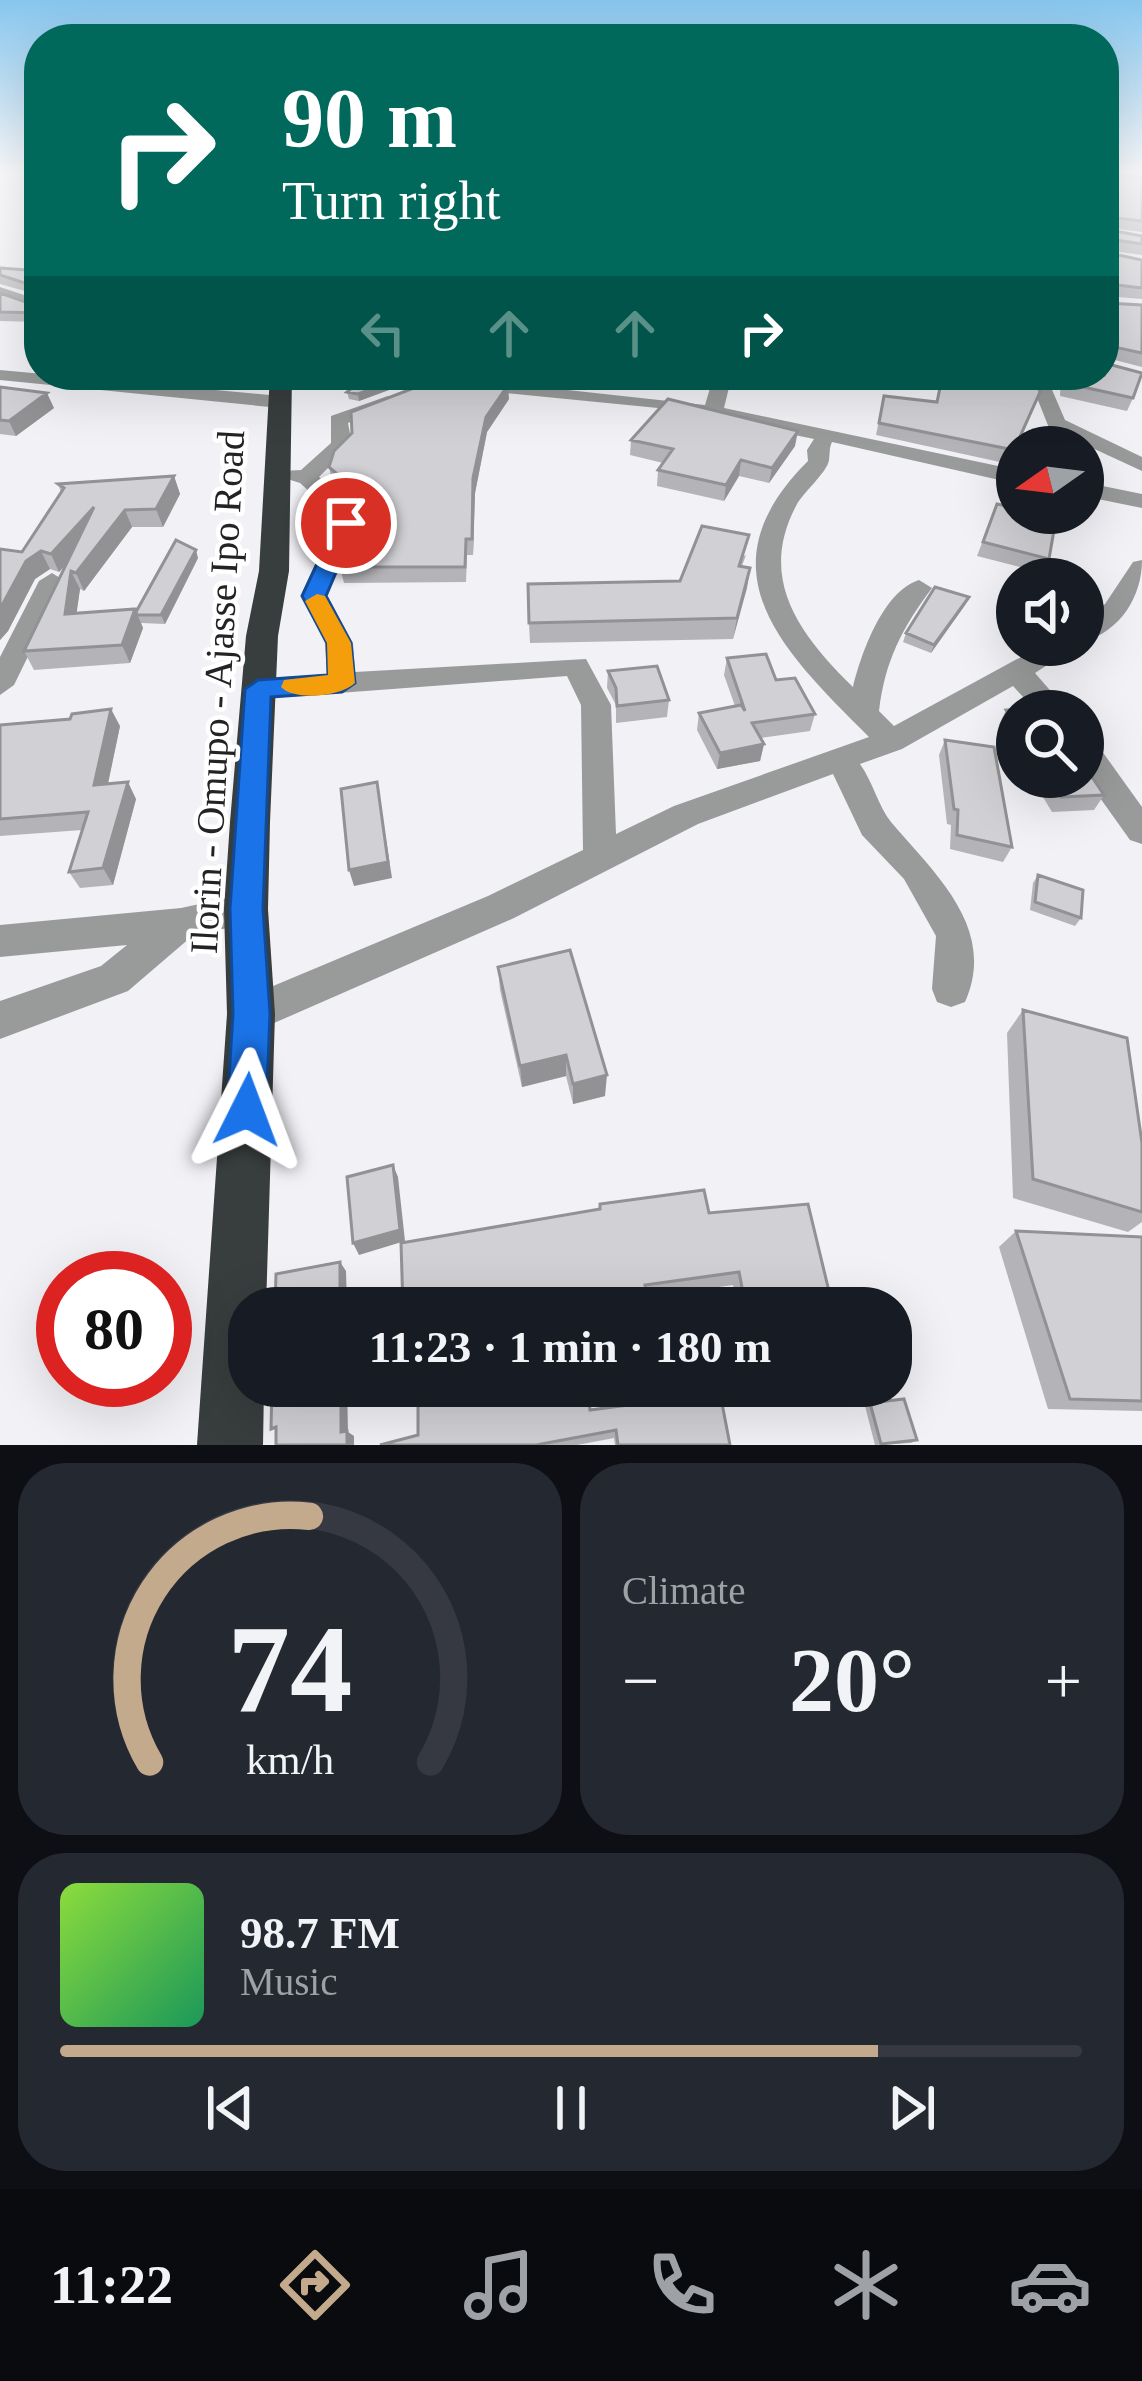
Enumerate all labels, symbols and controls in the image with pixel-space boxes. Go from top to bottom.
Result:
icon: right [84,72,240,228]
text: 90 m [282,72,457,165]
text: Turn right [282,171,501,231]
icon: left [350,300,416,366]
icon: ahead [476,300,542,366]
icon: ahead [602,300,668,366]
icon: right [728,300,794,366]
north arrow [996,426,1104,534]
map controls [996,426,1104,798]
street label: Ilorin - Omupo - Ajasse Ipo Road [182,429,253,955]
pin [295,472,397,574]
icon: arrive [313,490,379,556]
button: sound [996,558,1104,666]
button: search [996,690,1104,798]
position arrow [184,1047,310,1173]
speed limit sign: 80 [36,1251,192,1407]
text: 11:23 · 1 min · 180 m [369,1322,771,1372]
text: Climate [622,1569,745,1612]
text: 74 [228,1600,352,1738]
text: 20° [789,1631,915,1730]
text: − [622,1644,659,1717]
text: + [1045,1644,1082,1717]
text: km/h [246,1736,334,1783]
text: 98.7 FM [240,1908,400,1958]
text: Music [240,1960,338,2003]
icon: previous [197,2075,263,2141]
icon: pause [538,2075,604,2141]
icon: next [879,2075,945,2141]
icon: directions [273,2243,357,2327]
icon: music [457,2243,541,2327]
icon: phone [640,2243,724,2327]
icon: climate [824,2243,908,2327]
icon: car [1008,2243,1092,2327]
text: 11:22 [50,2255,173,2315]

